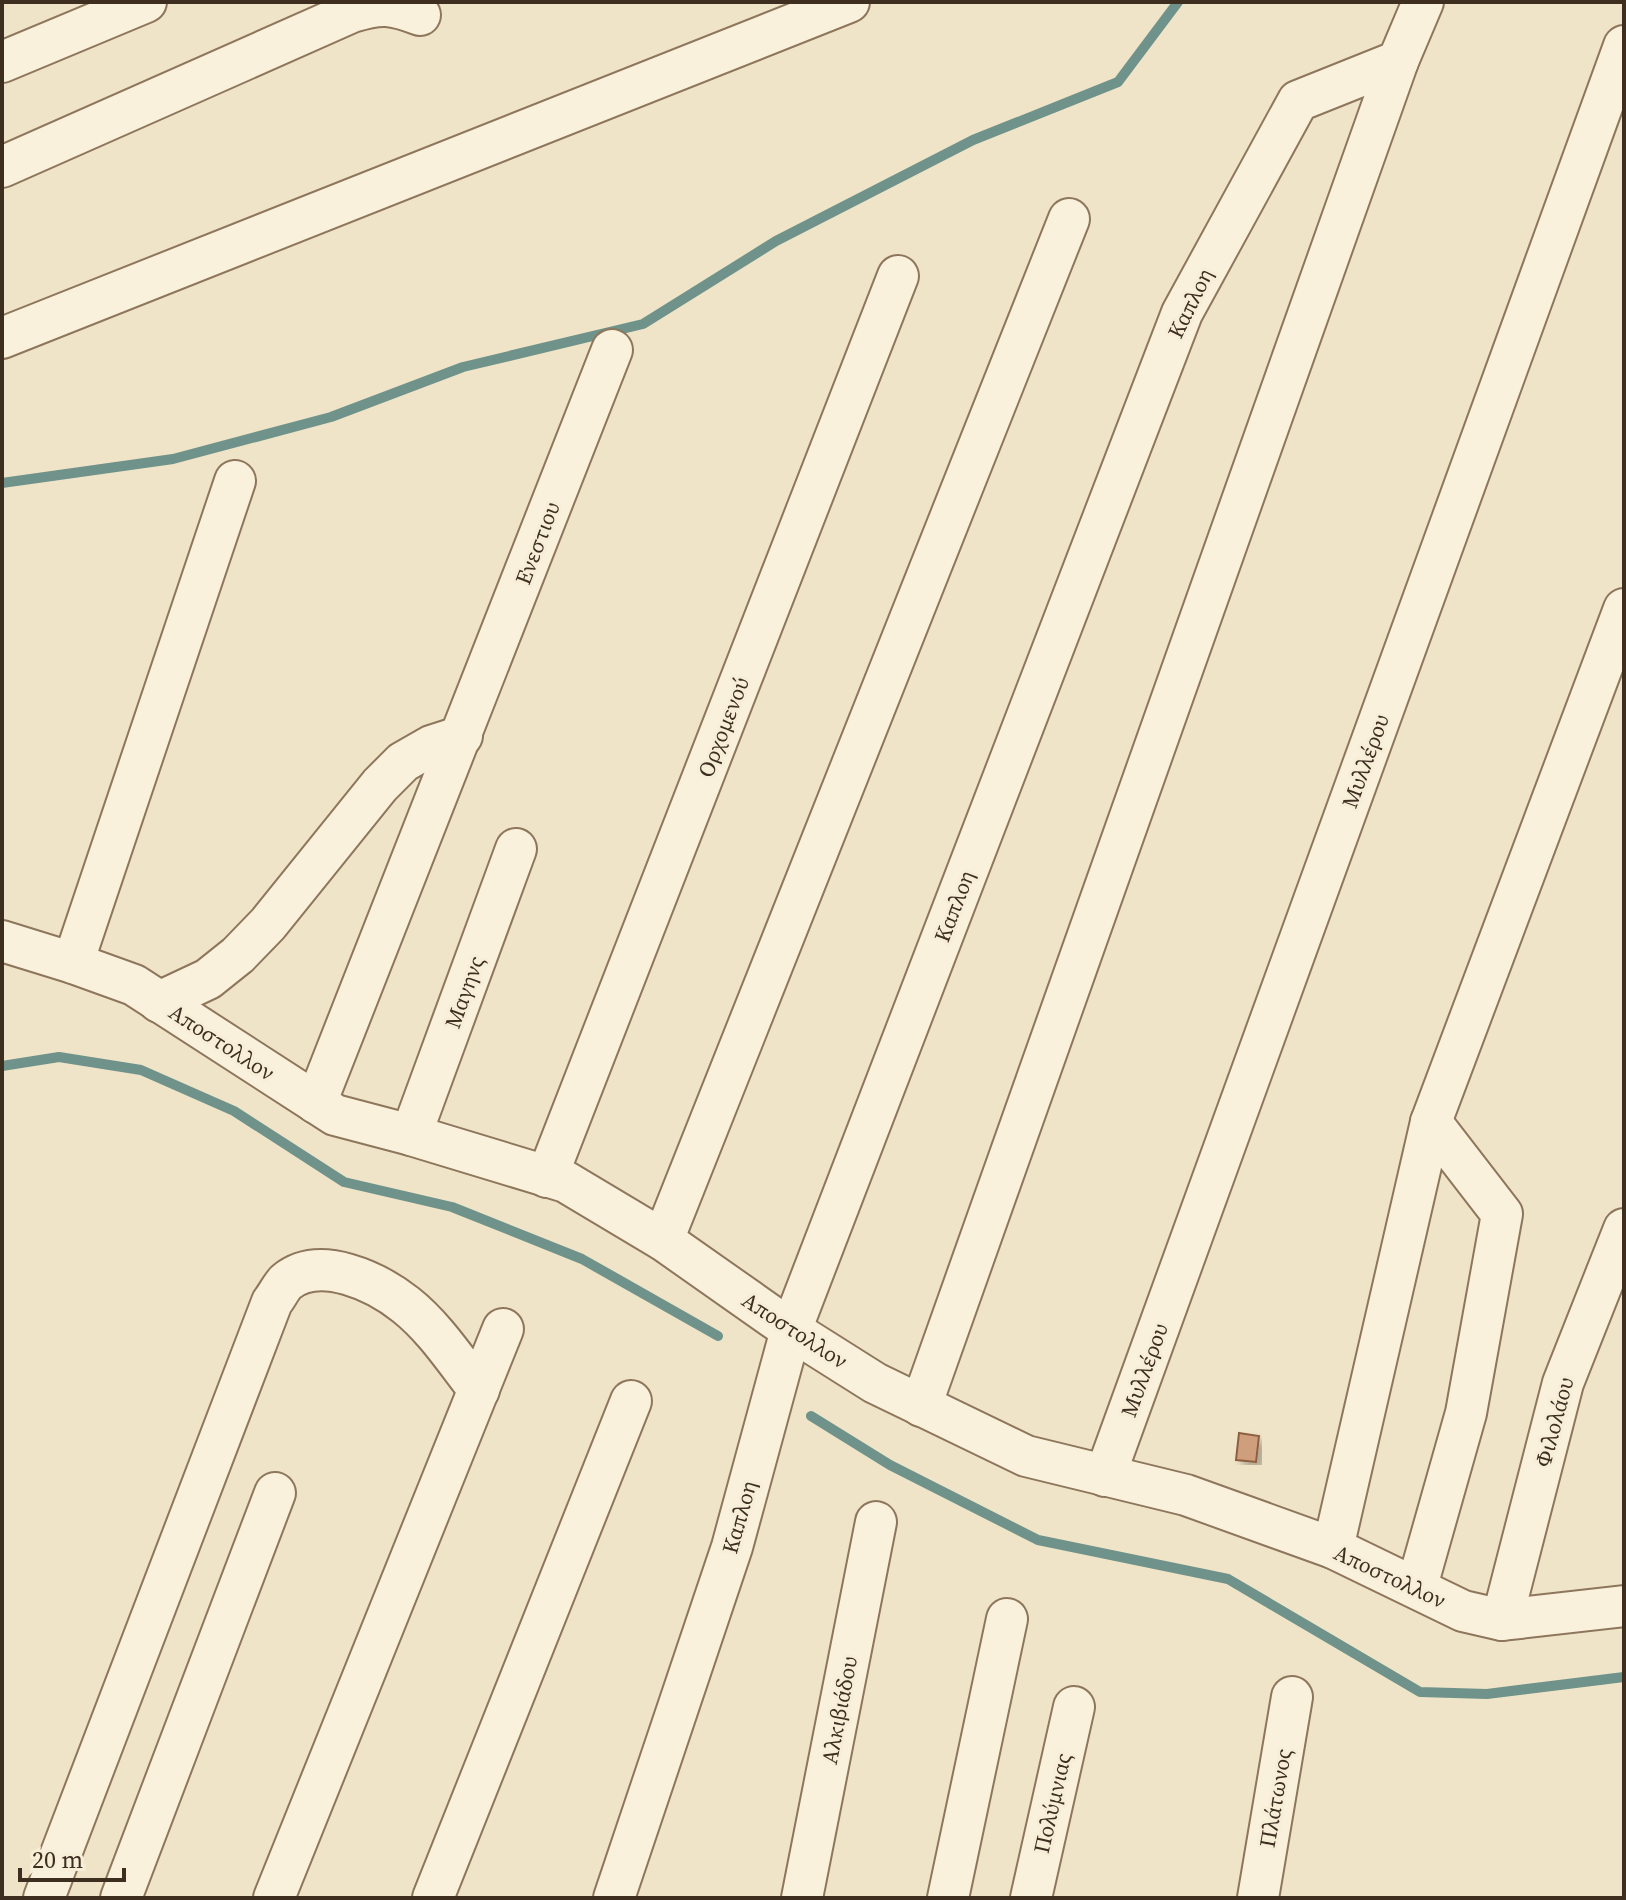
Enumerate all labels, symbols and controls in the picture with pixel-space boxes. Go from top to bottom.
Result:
street label: Καπλοη [1160,263,1220,343]
street label: Ενεστιου [507,497,567,589]
street label: Ορχομενού [690,673,756,781]
street label: Μυλλέρου [1334,710,1396,812]
street label: Καπλοη [927,866,981,946]
street label: Μαγηνς [437,951,491,1033]
street label: Αποστολλον [163,997,281,1087]
street label: Αποστολλον [736,1285,854,1375]
street label: Μυλλέρου [1113,1319,1175,1421]
street label: Φιλολάου [1528,1374,1580,1470]
street label: Καπλοη [714,1477,764,1557]
street label: Αποστολλον [1329,1537,1451,1615]
street label: Αλκιβιάδου [814,1653,864,1767]
street label: Πλάτωνος [1252,1746,1298,1850]
street label: Πολύμνιας [1026,1750,1078,1856]
scale bar [20,1832,124,1882]
text: 20 m [32,1843,83,1876]

